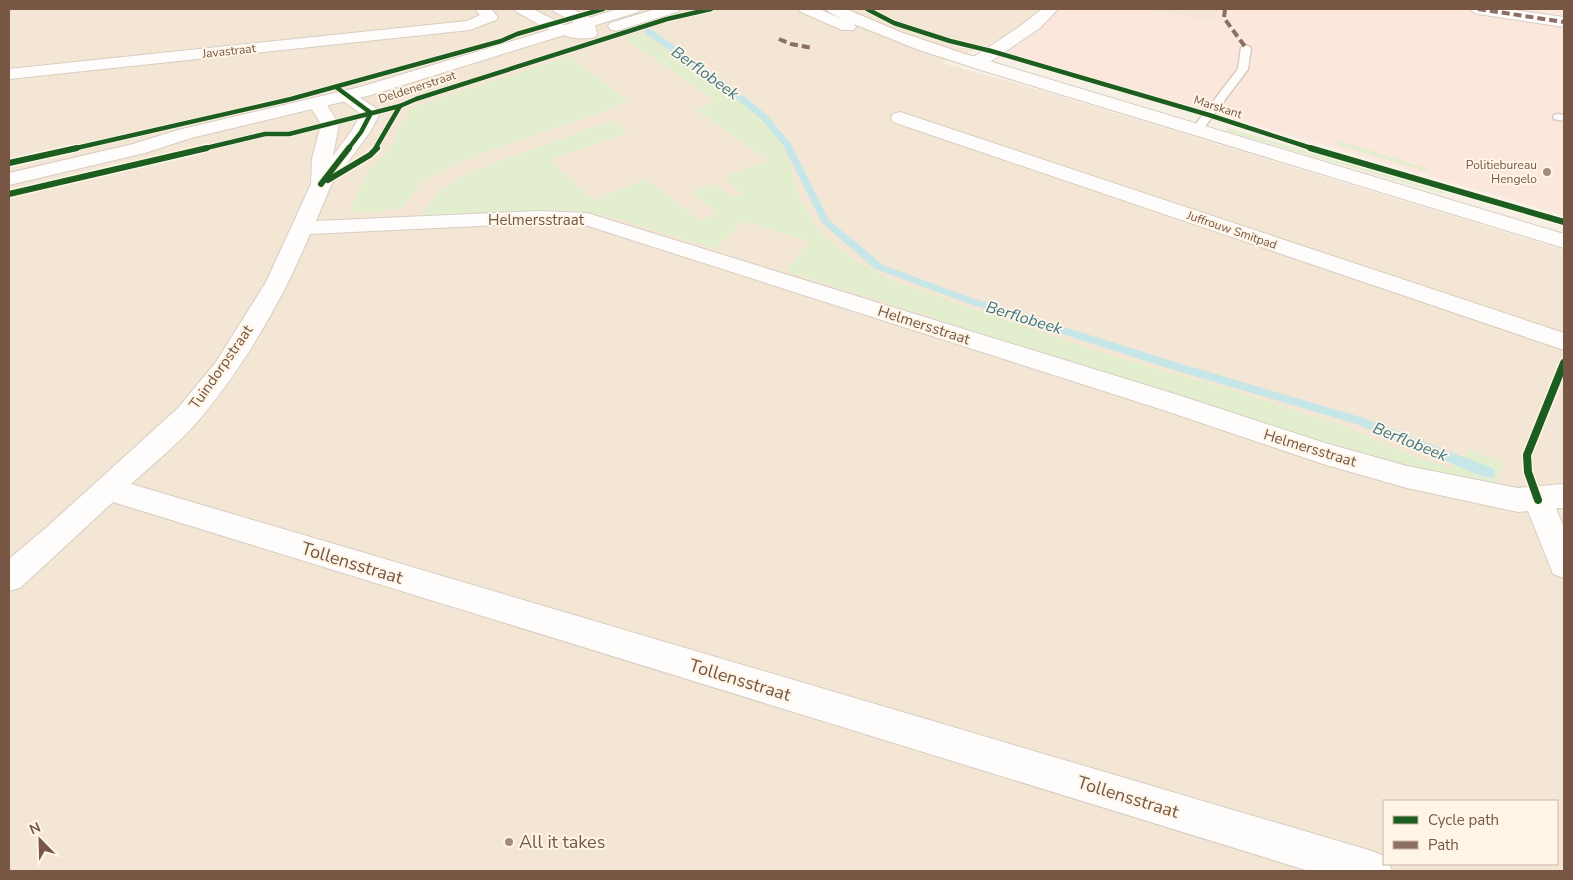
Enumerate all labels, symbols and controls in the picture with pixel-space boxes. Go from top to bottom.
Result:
street label: Javastraat [200,40,257,62]
water label: Berflobeek [667,41,744,106]
street label: Deldenerstraat [376,67,459,107]
street label: Marskant [1192,92,1245,123]
place label: Politiebureau Hengelo [1466,157,1537,187]
marker: Politiebureau Hengelo [1541,166,1553,178]
street label: Juffrouw Smitpad [1184,207,1279,253]
street label: Helmersstraat [488,210,585,230]
water label: Berflobeek [983,296,1066,340]
street label: Helmersstraat [875,301,973,350]
street label: Tuindorpstraat [185,320,258,413]
water label: Berflobeek [1369,417,1452,467]
street label: Helmersstraat [1261,424,1360,472]
street label: Tollensstraat [298,536,406,590]
street label: Tollensstraat [686,653,794,707]
street label: Tollensstraat [1074,770,1182,824]
legend [1383,800,1558,865]
text: Cycle path [1428,810,1499,830]
north arrow [15,815,65,865]
text: N [27,818,44,839]
place label: All it takes [519,830,605,854]
text: Path [1428,835,1459,855]
marker: All it takes [503,836,515,848]

